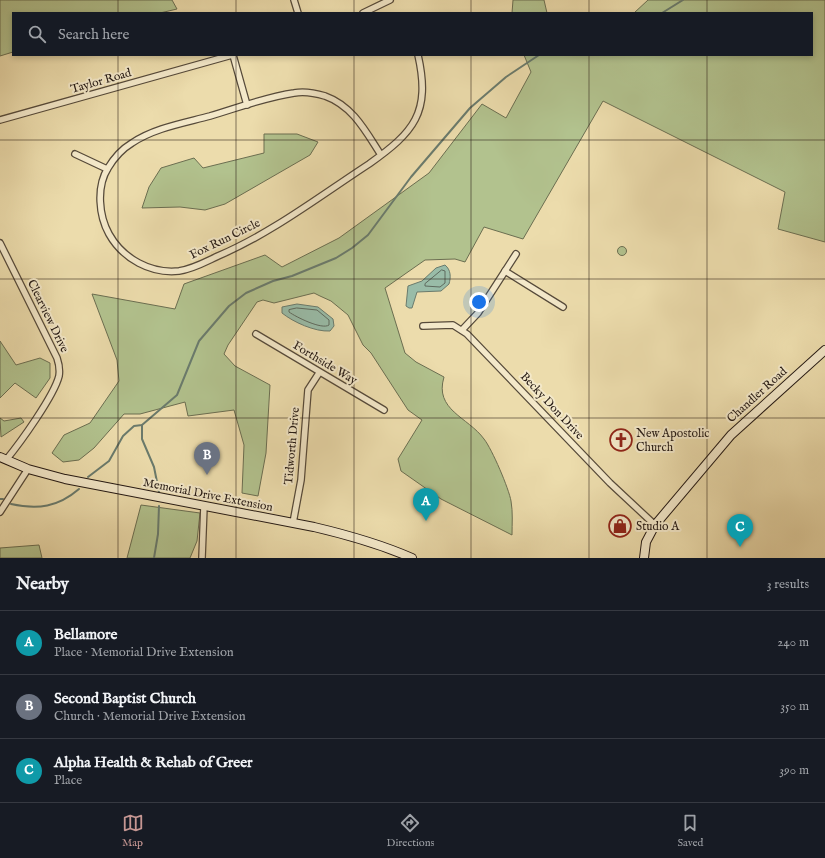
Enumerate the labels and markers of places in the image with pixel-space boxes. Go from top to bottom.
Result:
place label: New Apostolic Church [636,426,709,455]
church icon: New Apostolic Church [608,427,634,453]
pin: B [194,442,220,475]
pin: A [413,488,439,521]
shop icon: Studio A [607,513,633,539]
pin: C [727,514,753,547]
place label: Studio A [636,519,680,534]

